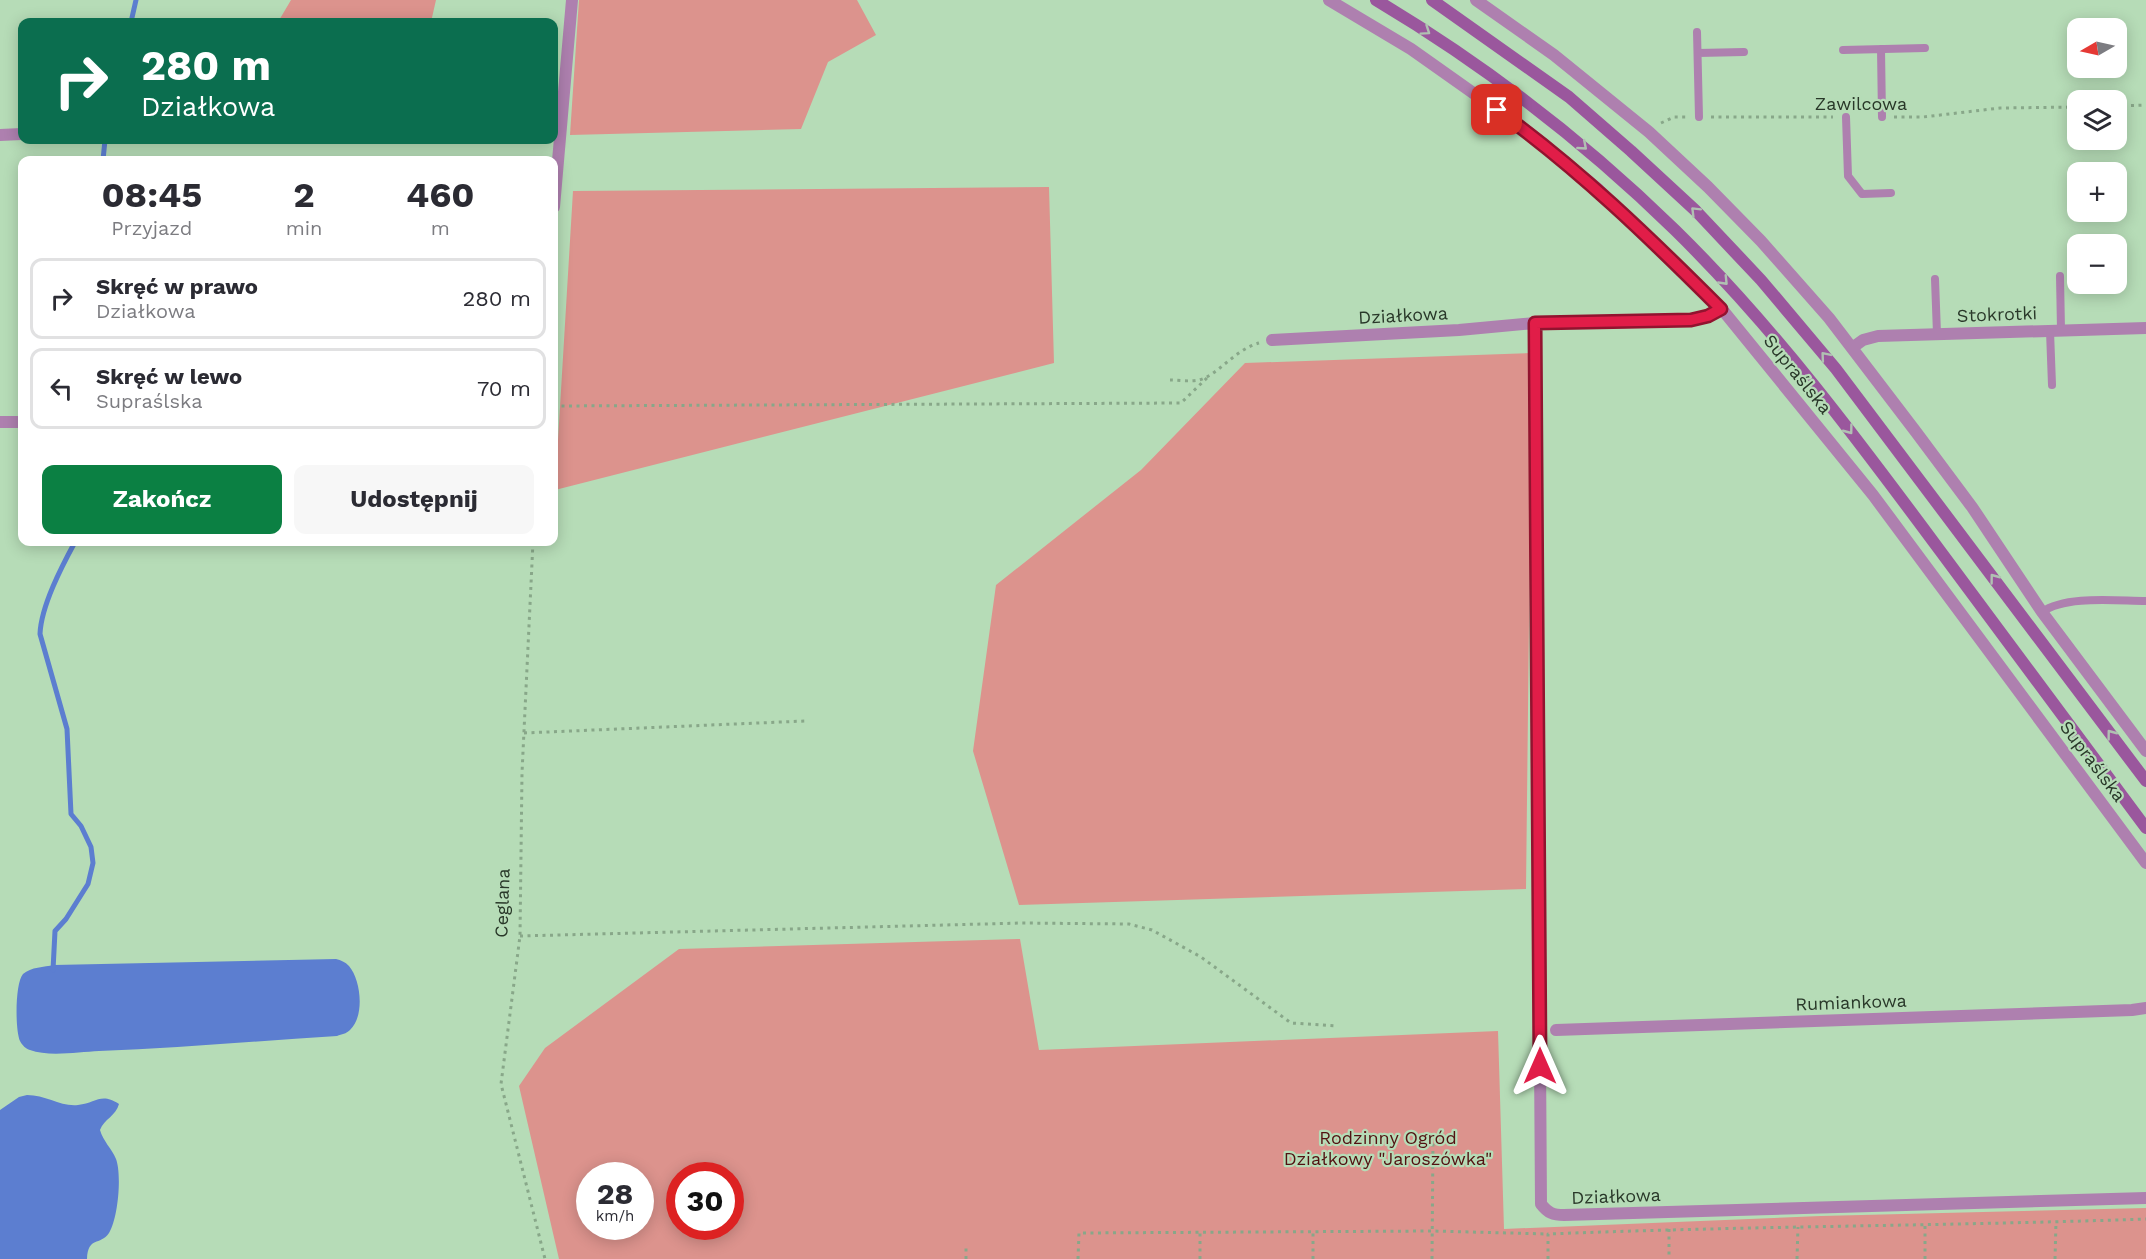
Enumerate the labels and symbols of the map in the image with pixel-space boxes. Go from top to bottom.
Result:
north arrow [2067,18,2127,78]
one-way arrow [1419,24,1430,35]
pin [1471,84,1522,135]
street label: Zawilcowa [1815,93,1907,114]
one-way arrow [1576,139,1587,150]
one-way arrow [1691,207,1701,218]
one-way arrow [1717,274,1728,284]
street label: Działkowa [1358,302,1448,328]
street label: Stokrotki [1956,302,2038,326]
street label: Supraślska [1760,330,1836,418]
one-way arrow [1821,352,1832,363]
one-way arrow [1842,423,1853,434]
one-way arrow [1990,574,2001,585]
street label: Supraślska [2056,716,2130,806]
one-way arrow [2107,730,2118,741]
street label: Ceglana [490,868,514,938]
street label: Rumiankowa [1795,990,1907,1014]
position arrow [1508,1034,1572,1098]
park label: Rodzinny Ogród Działkowy "Jaroszówka" [1284,1127,1492,1169]
speed limit sign: 30 [666,1162,744,1240]
street label: Działkowa [1571,1184,1661,1208]

